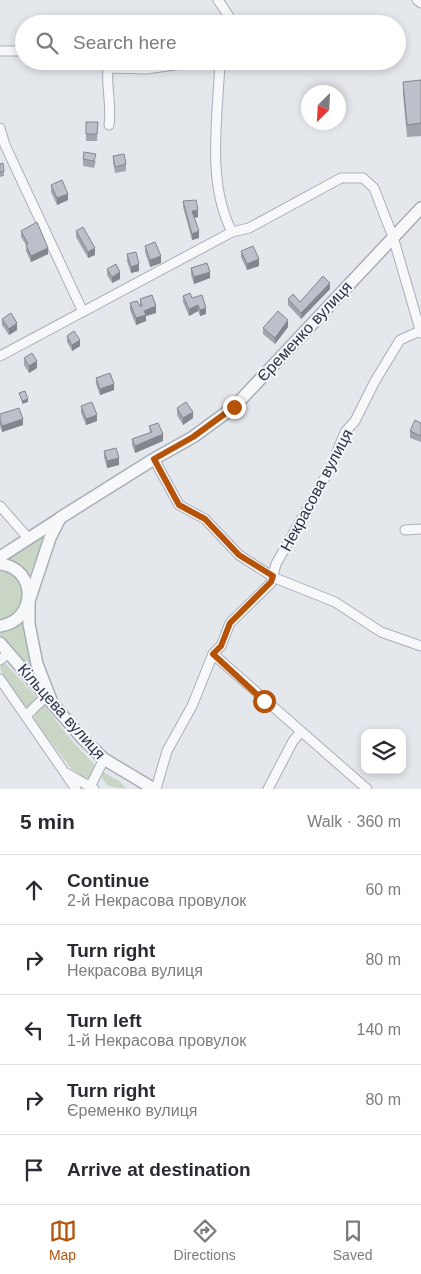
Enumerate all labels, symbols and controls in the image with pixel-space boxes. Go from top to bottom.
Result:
search box [15,15,406,70]
icon: search [33,29,61,57]
text: Search here [73,32,177,53]
north arrow [301,85,346,130]
street label: Єременко вулиця [254,278,355,385]
route end [223,396,246,419]
street label: Некрасова вулиця [277,426,356,554]
street label: Кільцева вулиця [14,660,109,762]
route start [253,690,276,713]
map controls [361,729,406,774]
button: layers [361,729,406,774]
text: 5 min [20,810,75,833]
text: Walk · 360 m [307,813,401,830]
text: Continue [67,870,149,891]
icon: ahead [20,876,48,904]
text: 60 m [365,881,401,898]
text: 2-й Некрасова провулок [67,892,246,909]
text: Turn right [67,940,155,961]
icon: right [20,946,48,974]
text: 80 m [365,951,401,968]
text: Некрасова вулиця [67,962,203,979]
text: Turn left [67,1010,142,1031]
icon: left [20,1016,48,1044]
text: 140 m [357,1021,401,1038]
text: 1-й Некрасова провулок [67,1032,246,1049]
text: Turn right [67,1080,155,1101]
icon: right [20,1086,48,1114]
text: 80 m [365,1091,401,1108]
text: Єременко вулиця [67,1102,197,1119]
icon: arrive [20,1156,48,1184]
text: Arrive at destination [67,1159,251,1180]
tab: Map [49,1217,77,1263]
tab: Directions [174,1217,236,1263]
tab: Saved [333,1217,372,1263]

